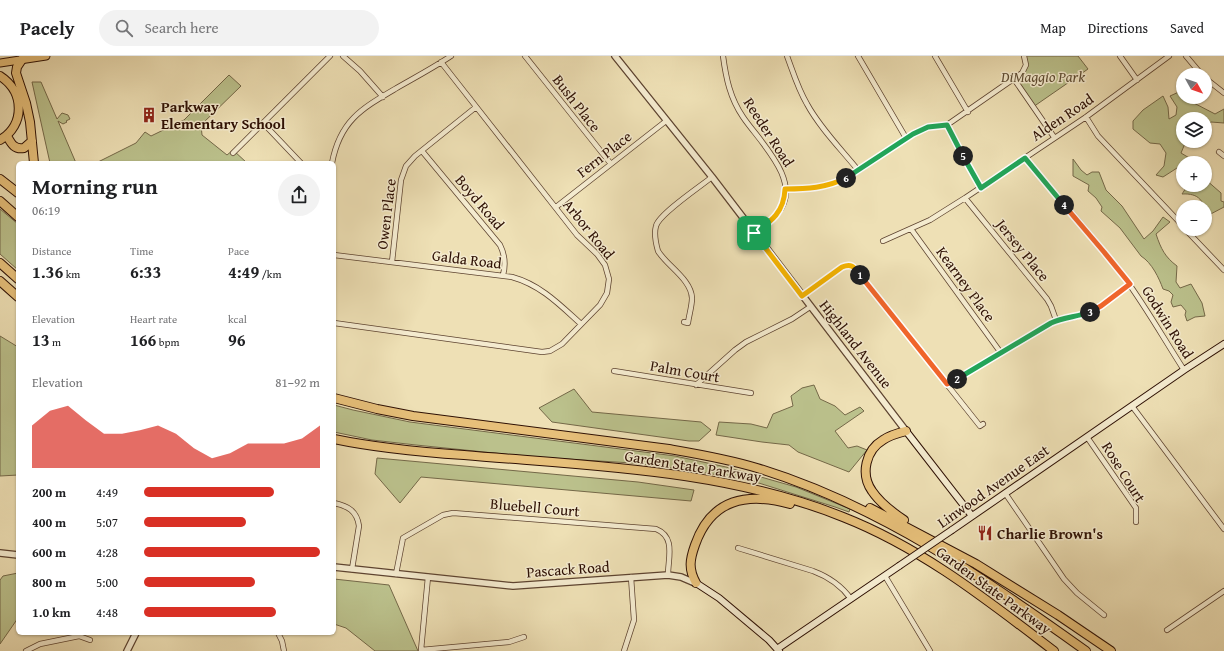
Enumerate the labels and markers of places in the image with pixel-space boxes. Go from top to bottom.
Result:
place label: Parkway Elementary School [161,96,286,134]
building icon: Parkway Elementary School [140,106,158,124]
pin: 5 [953,146,973,166]
pin: 6 [836,168,856,188]
pin: 4 [1054,195,1074,215]
pin [737,216,771,250]
pin: 1 [850,265,870,285]
pin: 3 [1080,302,1100,322]
pin: 2 [947,369,967,389]
place label: Charlie Brown's [997,523,1103,544]
restaurant icon: Charlie Brown's [976,524,994,542]

